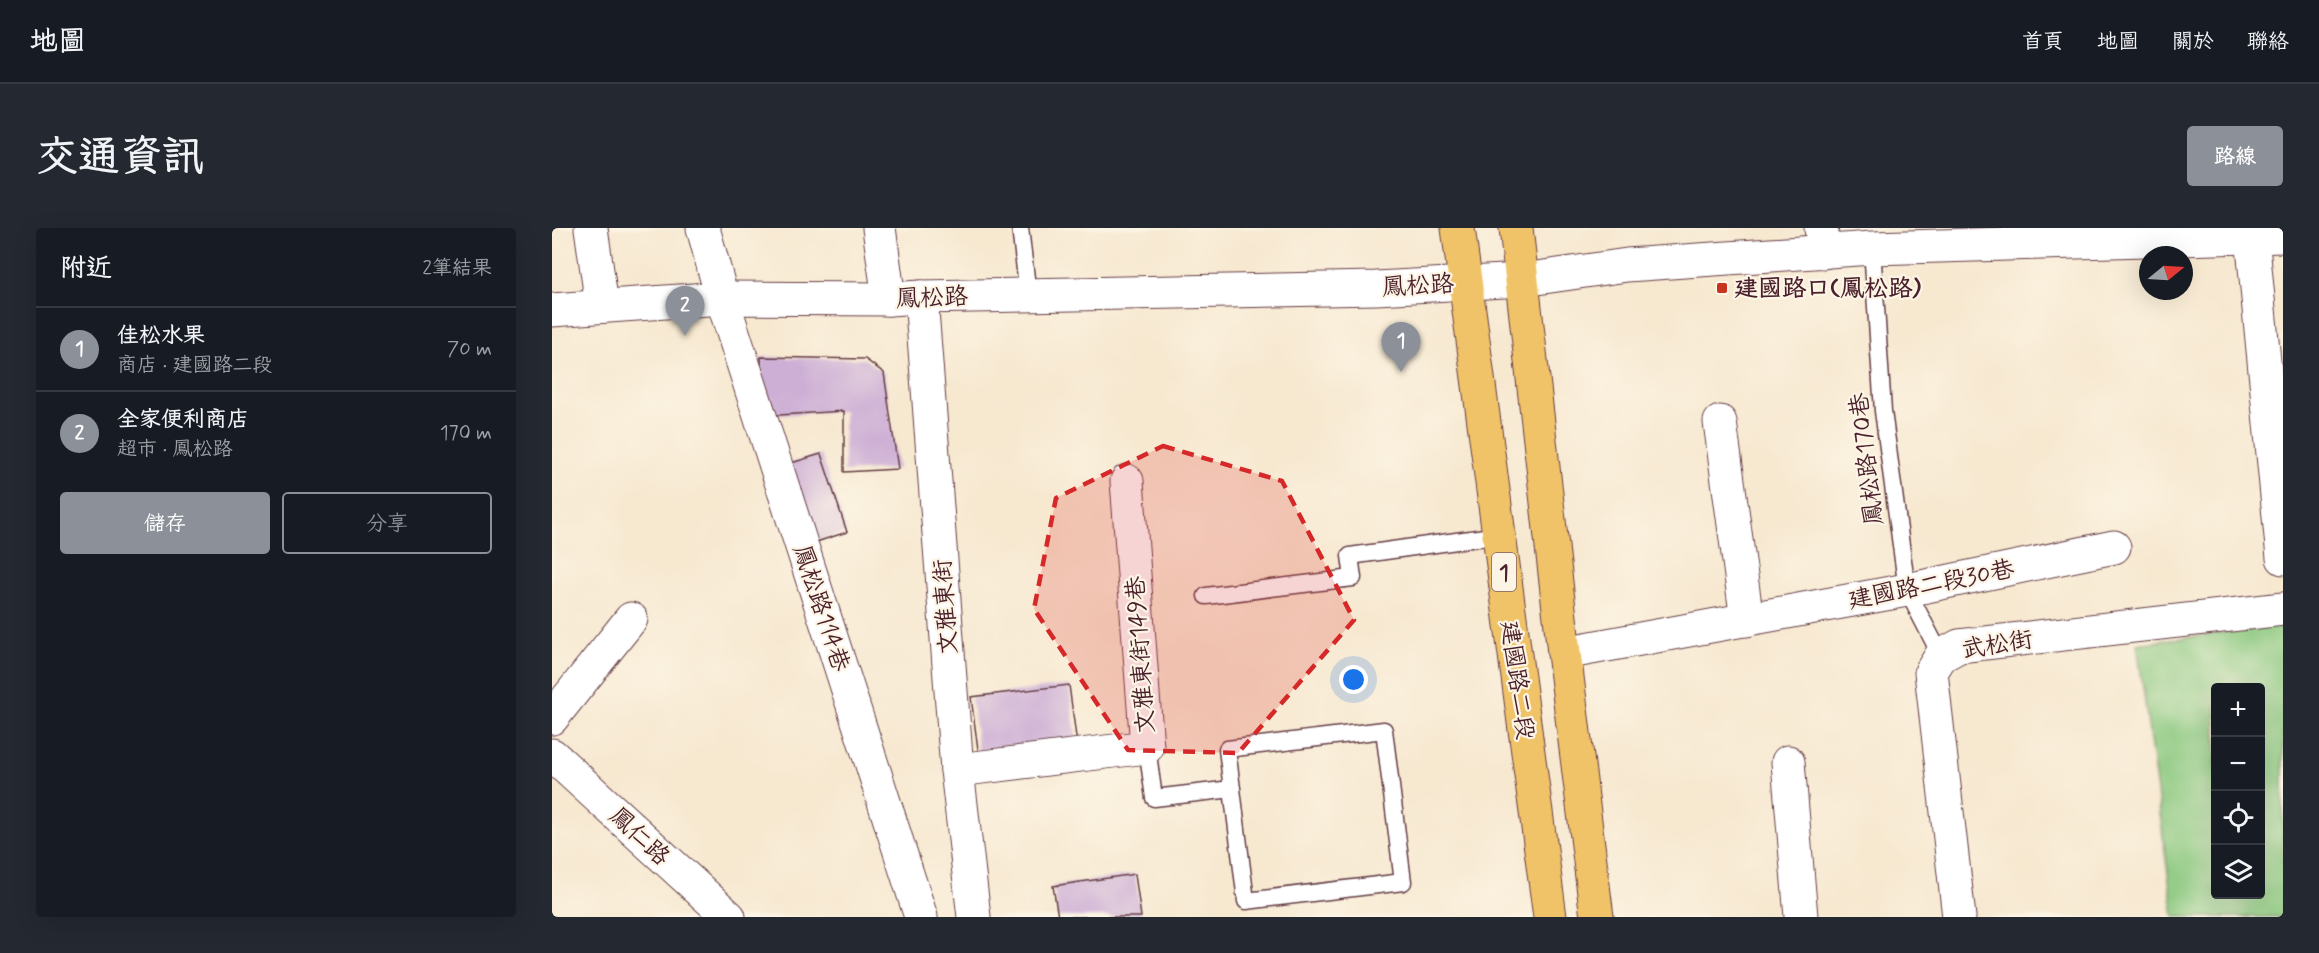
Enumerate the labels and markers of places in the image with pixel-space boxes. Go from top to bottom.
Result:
place label: 建國路口(鳳松路) [1734,274,1921,305]
marker: 建國路口(鳳松路) [1715,281,1729,295]
pin: 2 [666,286,704,336]
pin: 1 [1382,322,1420,372]

